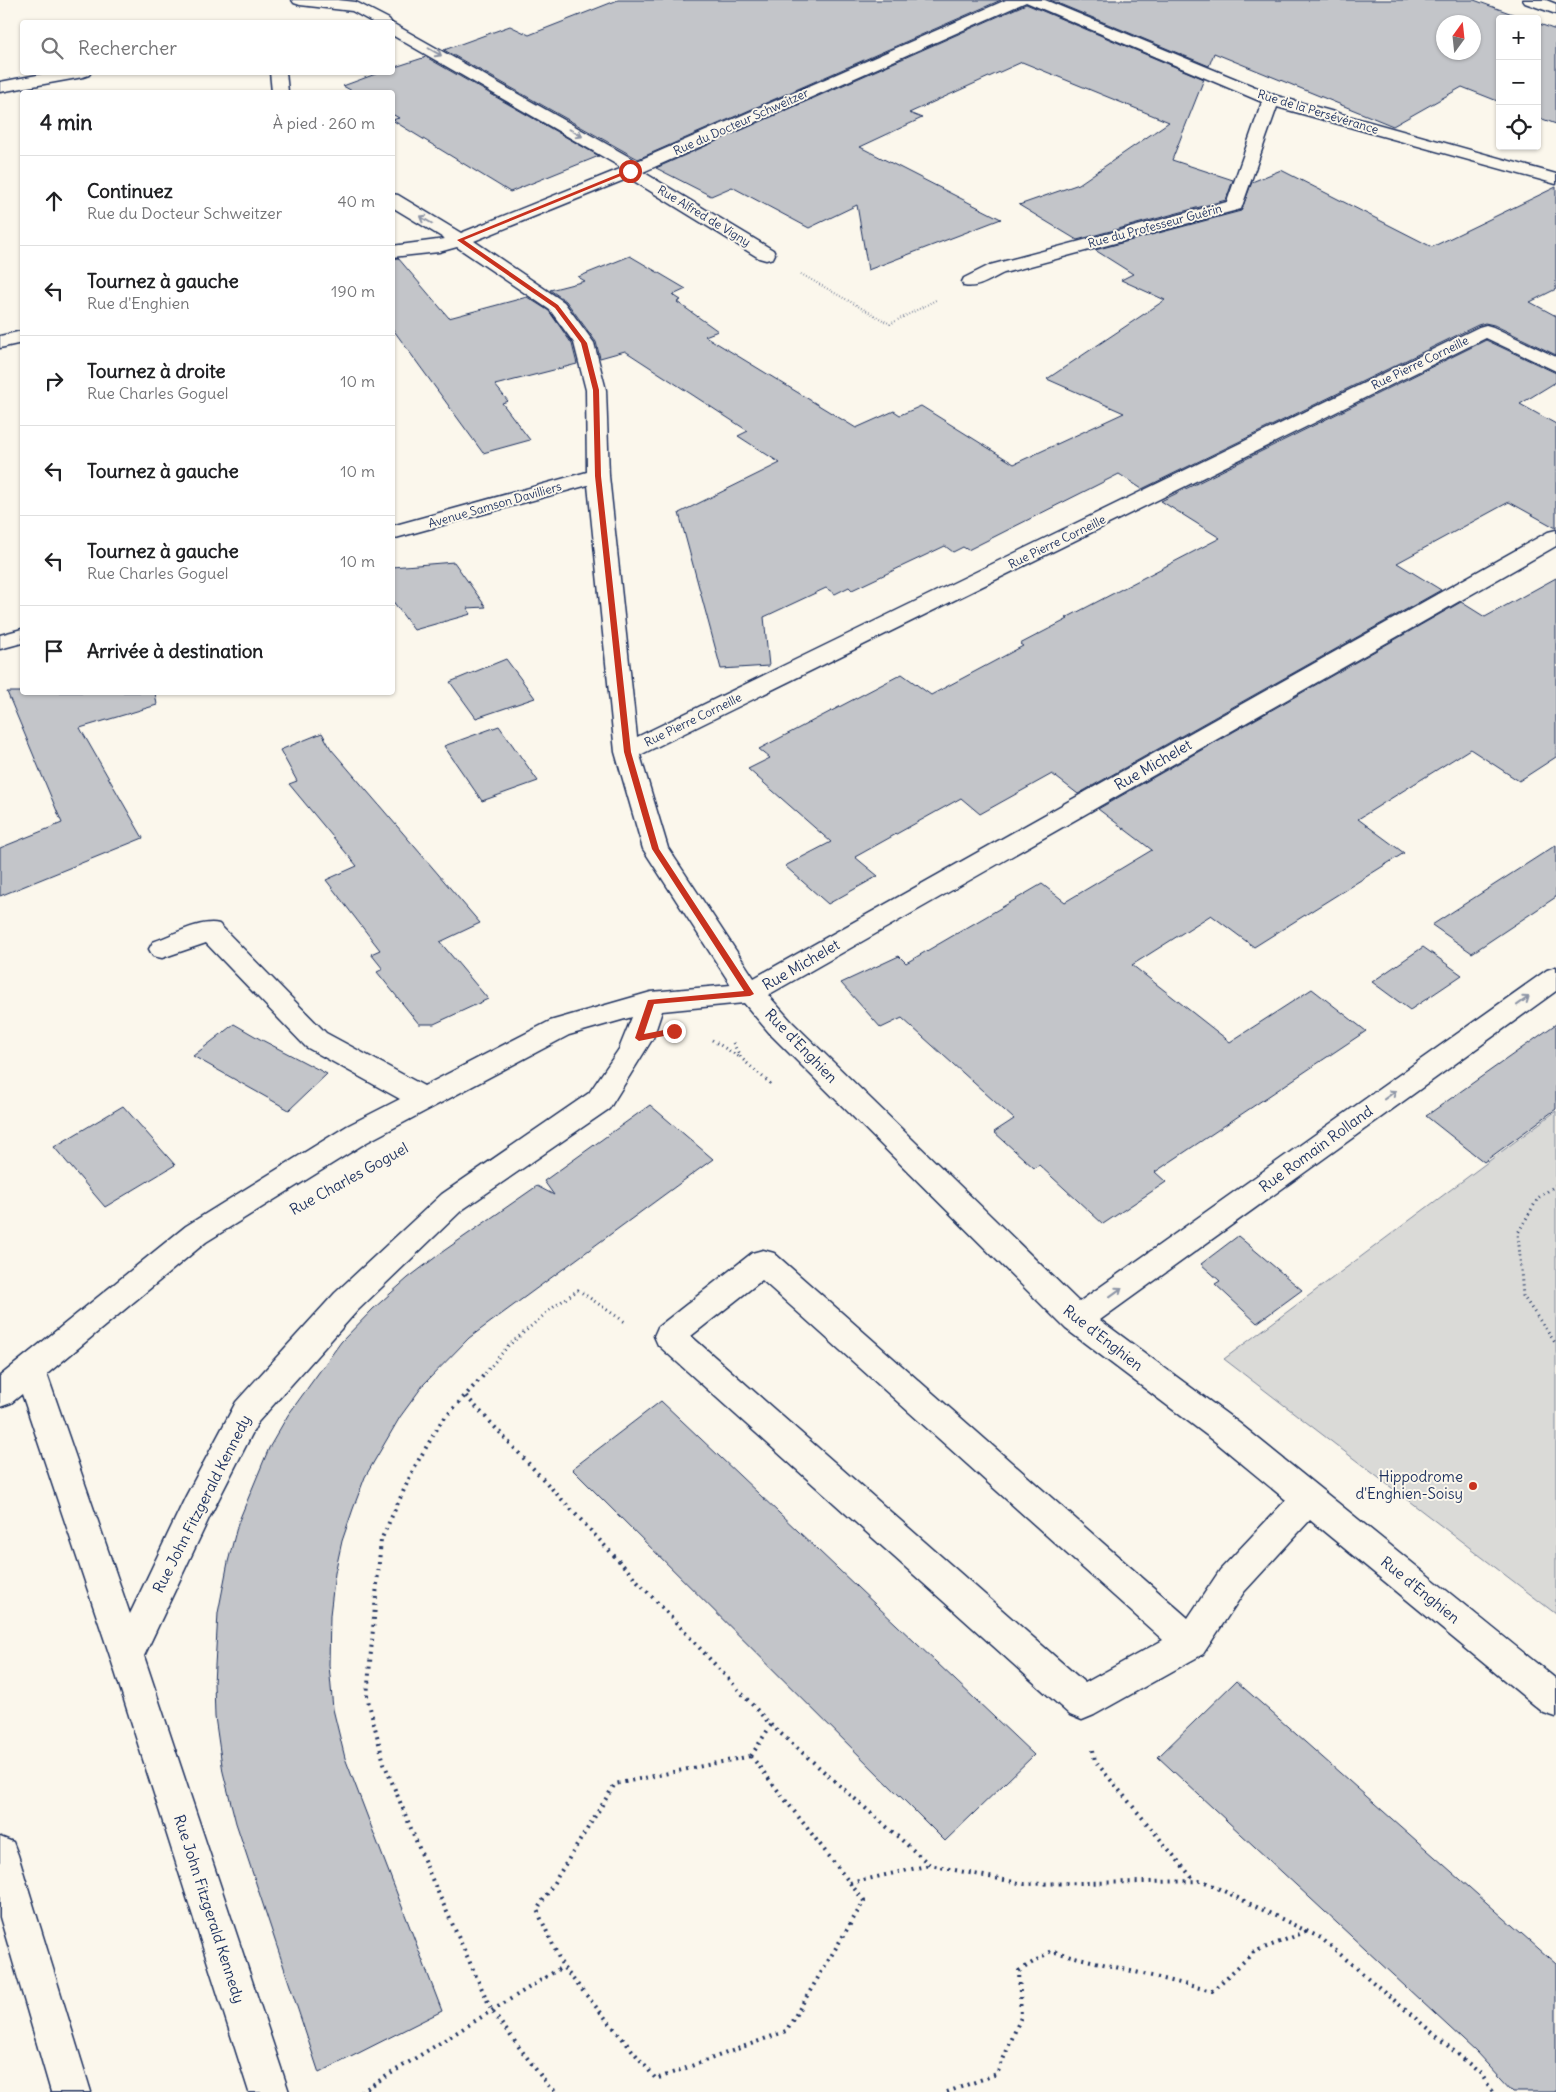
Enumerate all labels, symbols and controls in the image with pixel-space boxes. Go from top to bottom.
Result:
north arrow [1436,15,1481,60]
map controls [1496,15,1541,150]
button: + [1496,15,1541,60]
search box [20,20,395,75]
icon: search [38,34,66,62]
text: Rechercher [78,36,177,60]
one-way arrow [427,48,441,58]
button: − [1496,60,1541,105]
street label: Rue du Docteur Schweitzer [671,85,811,158]
street label: Rue de la Persévérance [1256,86,1380,137]
button: locate [1496,105,1541,150]
text: 4 min [40,109,92,136]
text: À pied · 260 m [273,113,375,133]
one-way arrow [568,129,582,139]
route start [619,160,642,183]
text: Continuez [87,179,173,203]
street label: Rue Alfred de Vigny [655,182,754,249]
icon: ahead [40,187,68,215]
text: 40 m [337,191,375,211]
street label: Rue du Professeur Guérin [1086,200,1224,251]
text: Rue du Docteur Schweitzer [87,203,282,223]
one-way arrow [419,215,433,225]
text: Tournez à gauche [87,269,239,293]
icon: left [40,277,68,305]
text: 190 m [331,281,375,301]
text: Rue d'Enghien [87,293,189,313]
street label: Rue Pierre Corneille [1369,333,1471,393]
text: Tournez à droite [87,359,226,383]
icon: right [40,367,68,395]
text: 10 m [340,371,375,391]
text: Rue Charles Goguel [87,383,228,403]
icon: left [40,457,68,485]
text: Tournez à gauche [87,459,239,483]
text: 10 m [340,461,375,481]
street label: Avenue Samson Davilliers [427,478,563,531]
street label: Rue Pierre Corneille [1006,512,1108,572]
text: Tournez à gauche [87,539,239,563]
icon: left [40,547,68,575]
text: 10 m [340,551,375,571]
text: Rue Charles Goguel [87,563,228,583]
icon: arrive [40,637,68,665]
text: Arrivée à destination [87,639,263,663]
street label: Rue Pierre Corneille [642,690,744,750]
street label: Rue Michelet [1111,735,1195,794]
street label: Rue Michelet [759,935,843,994]
one-way arrow [1515,996,1529,1006]
street label: Rue d'Enghien [761,1005,842,1087]
route end [663,1020,686,1043]
one-way arrow [1383,1090,1397,1100]
street label: Rue Romain Rolland [1255,1101,1376,1196]
street label: Rue Charles Goguel [286,1138,411,1219]
one-way arrow [1109,1287,1123,1297]
street label: Rue d'Enghien [1060,1301,1147,1375]
street label: Rue John Fitzgerald Kennedy [148,1412,255,1596]
place label: Hippodrome d'Enghien-Soisy [1355,1467,1463,1503]
marker: Hippodrome d'Enghien-Soisy [1467,1480,1479,1492]
street label: Rue d'Enghien [1377,1552,1464,1627]
street label: Rue John Fitzgerald Kennedy [170,1812,249,2006]

